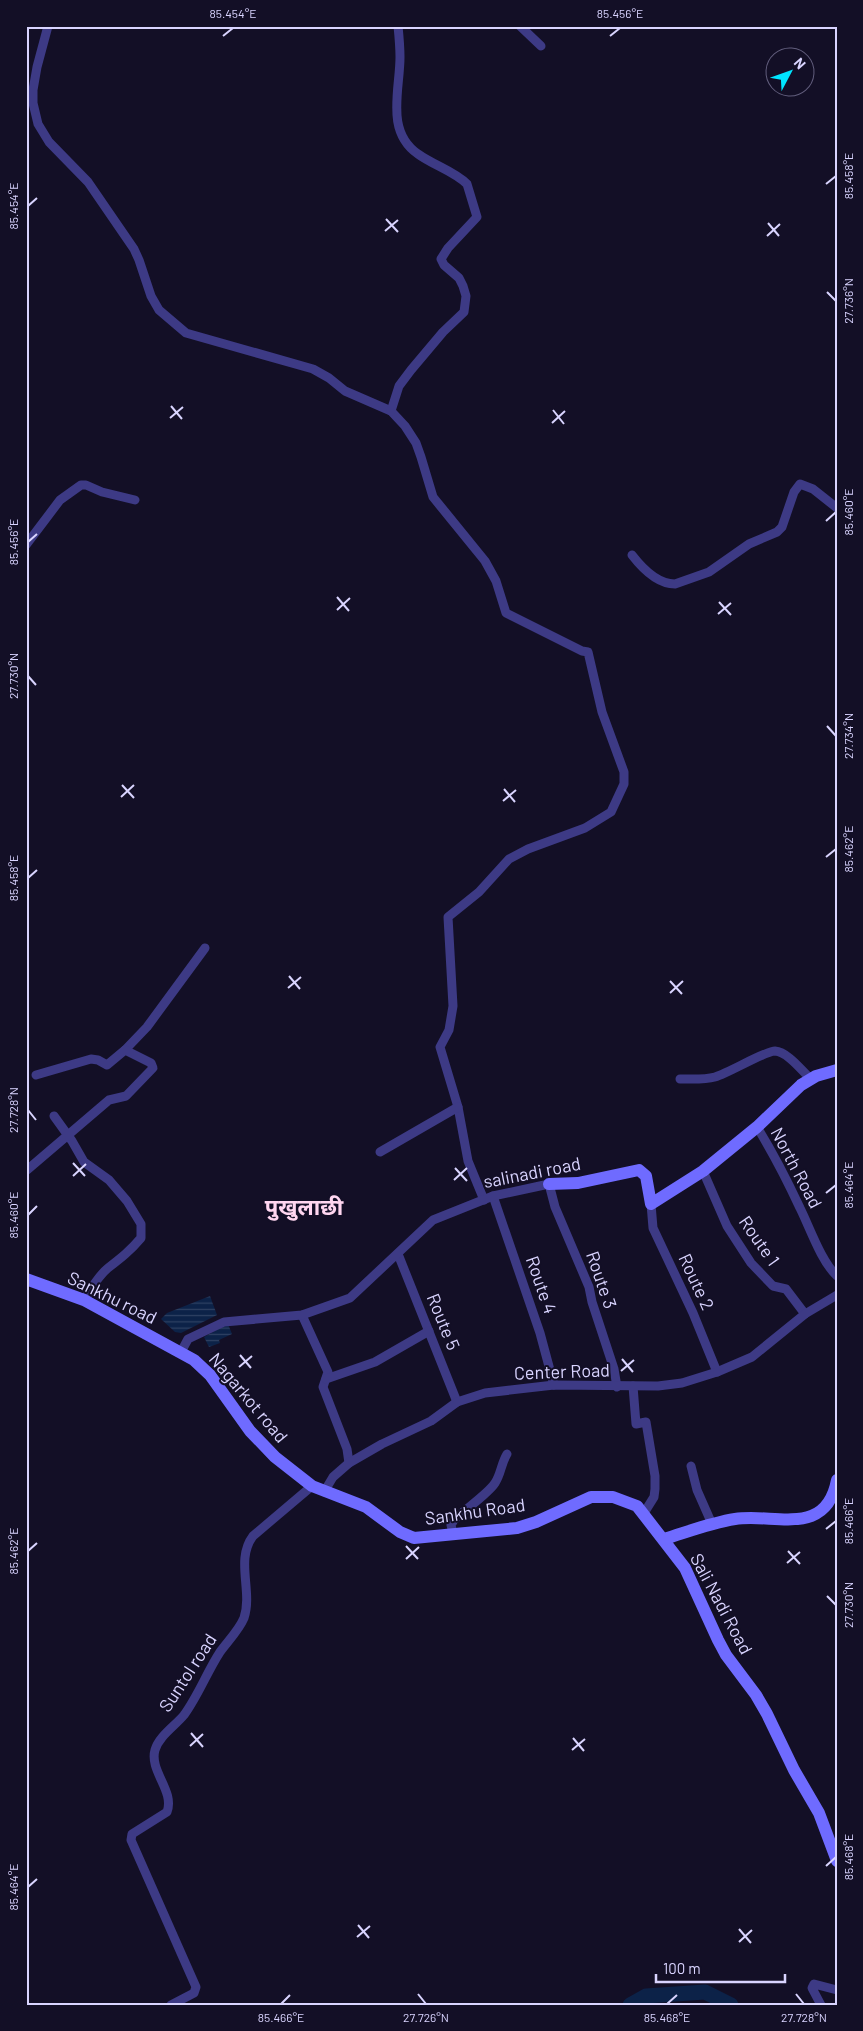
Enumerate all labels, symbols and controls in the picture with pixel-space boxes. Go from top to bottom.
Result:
text: 85.454°E [210,6,256,20]
text: 85.456°E [597,6,643,20]
north arrow [766,48,816,98]
text: N [791,54,810,72]
text: 85.458°E [841,153,855,199]
text: 85.454°E [6,183,20,229]
text: 27.736°N [841,278,855,324]
text: 85.460°E [841,488,855,536]
text: 85.456°E [6,519,20,565]
text: 27.730°N [6,653,20,699]
text: 27.734°N [841,713,855,759]
text: 85.462°E [841,826,855,872]
text: 85.458°E [6,855,20,901]
text: 27.728°N [6,1087,20,1133]
street label: North Road [766,1123,827,1212]
street label: salinadi road [481,1152,582,1192]
text: 85.464°E [841,1162,855,1209]
text: 85.460°E [6,1191,20,1239]
district label: पुखुलाछी [265,1193,344,1221]
street label: Route 1 [735,1211,785,1270]
street label: Route 3 [582,1248,622,1311]
street label: Route 2 [674,1250,719,1313]
street label: Route 4 [522,1253,562,1317]
street label: Sankhu road [64,1266,161,1328]
street label: Route 5 [423,1290,465,1353]
street label: Nagarkot road [205,1348,293,1447]
street label: Center Road [514,1358,610,1384]
street label: Sankhu Road [423,1493,526,1529]
text: 85.466°E [841,1498,855,1544]
text: 85.462°E [6,1528,20,1574]
street label: Sali Nadi Road [686,1549,758,1658]
text: 27.730°N [841,1582,855,1628]
street label: Suntol road [154,1629,221,1716]
text: 85.468°E [841,1834,855,1880]
text: 85.464°E [6,1864,20,1911]
scale bar [656,1951,784,1983]
text: 100 m [663,1959,701,1977]
text: 85.466°E [258,2010,304,2024]
text: 27.726°N [403,2010,449,2024]
text: 85.468°E [644,2010,690,2024]
text: 27.728°N [781,2010,827,2024]

